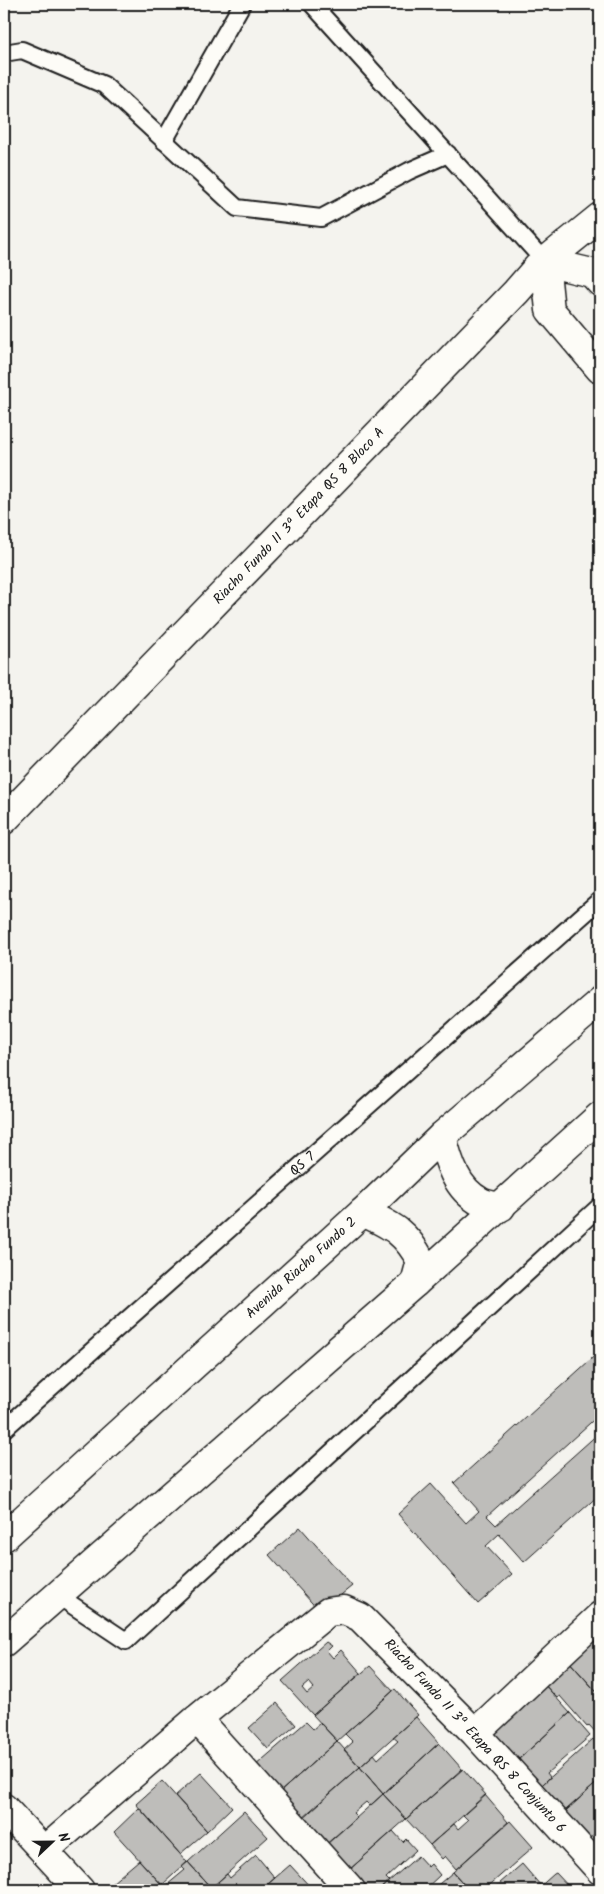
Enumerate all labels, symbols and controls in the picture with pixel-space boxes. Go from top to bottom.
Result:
street label: Riacho Fundo II 3ª Etapa QS 8 Bloco A [208,422,390,610]
street label: QS 7 [284,1146,321,1182]
street label: Avenida Riacho Fundo 2 [241,1212,362,1324]
street label: Riacho Fundo II 3ª Etapa QS 8 Conjunto 6 [379,1634,571,1838]
north arrow [28,1816,78,1866]
text: N [51,1829,75,1846]

